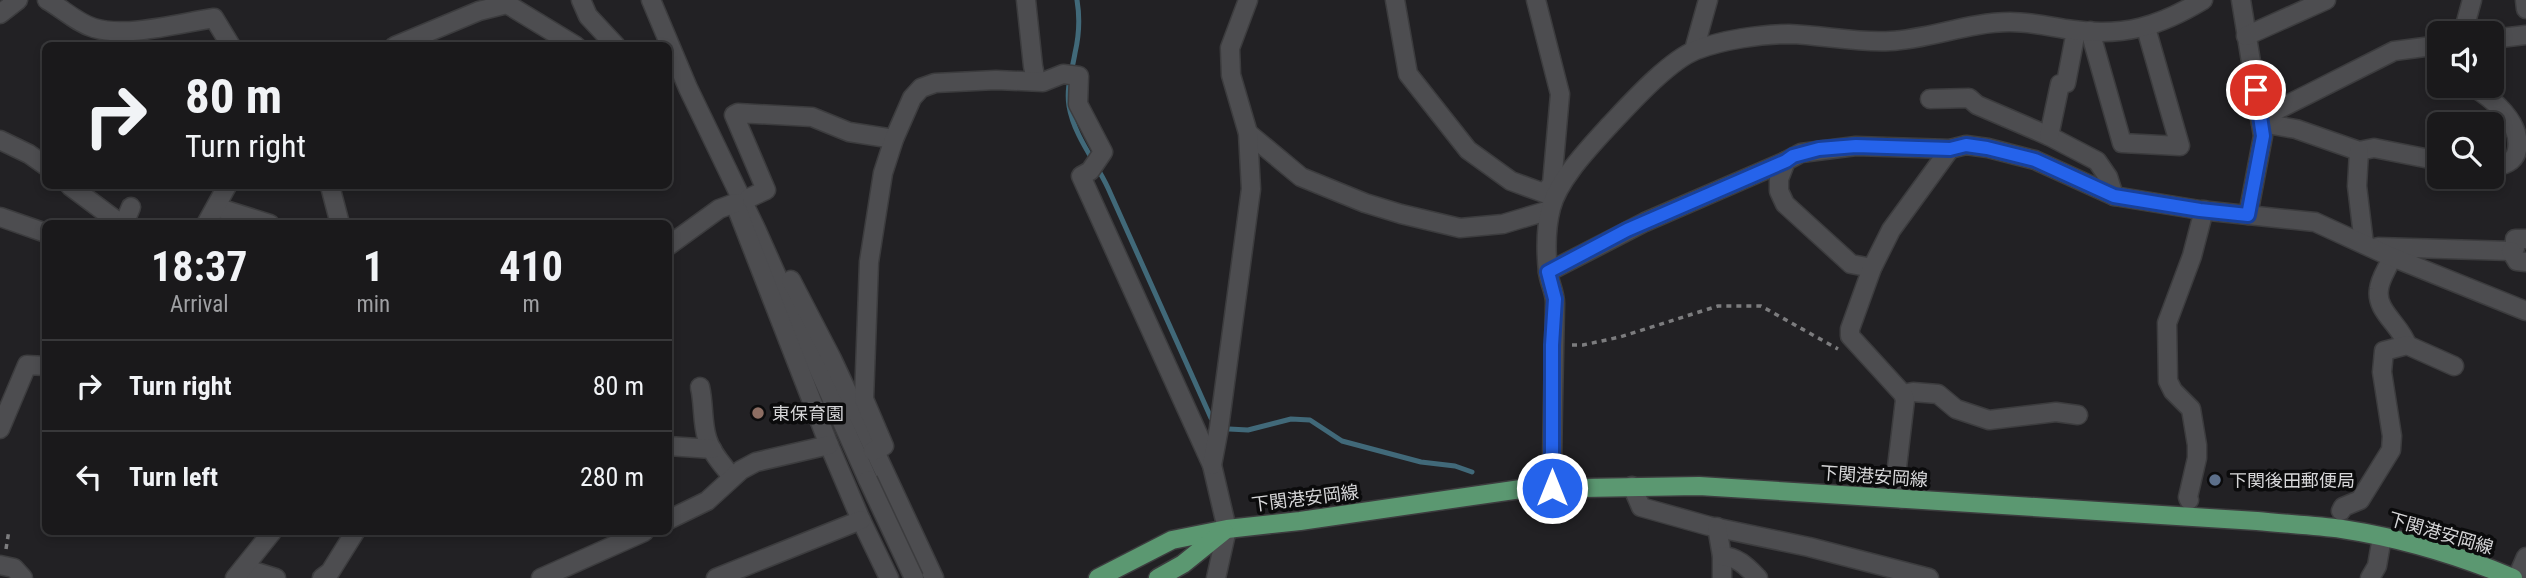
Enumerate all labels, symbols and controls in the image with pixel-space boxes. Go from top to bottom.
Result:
map controls [2427,21,2504,189]
button: sound [2427,21,2504,98]
pin [2226,60,2286,120]
text: 80 m [185,68,282,125]
icon: right [70,70,161,161]
icon: arrive [2237,71,2275,109]
button: search [2427,112,2504,189]
text: Turn right [185,127,306,165]
text: 18:37 [151,242,247,291]
text: 1 [363,242,384,291]
text: 410 [499,242,563,291]
text: Arrival [170,291,228,318]
text: min [356,291,390,318]
text: m [522,291,540,318]
icon: right [70,367,108,405]
text: Turn right [129,371,231,401]
text: 80 m [593,371,644,401]
place label: 東保育園 [772,403,844,424]
marker: 東保育園 [750,405,766,421]
position arrow [1515,451,1589,525]
icon: left [70,458,108,496]
text: Turn left [129,462,218,492]
text: 280 m [580,462,644,492]
street label: 下関港安岡線 [1819,462,1929,490]
place label: 下関後田郵便局 [2229,470,2355,491]
marker: 下関後田郵便局 [2207,472,2223,488]
street label: 下関港安岡線 [1250,481,1360,515]
street label: 下関港安岡線 [2386,508,2496,558]

